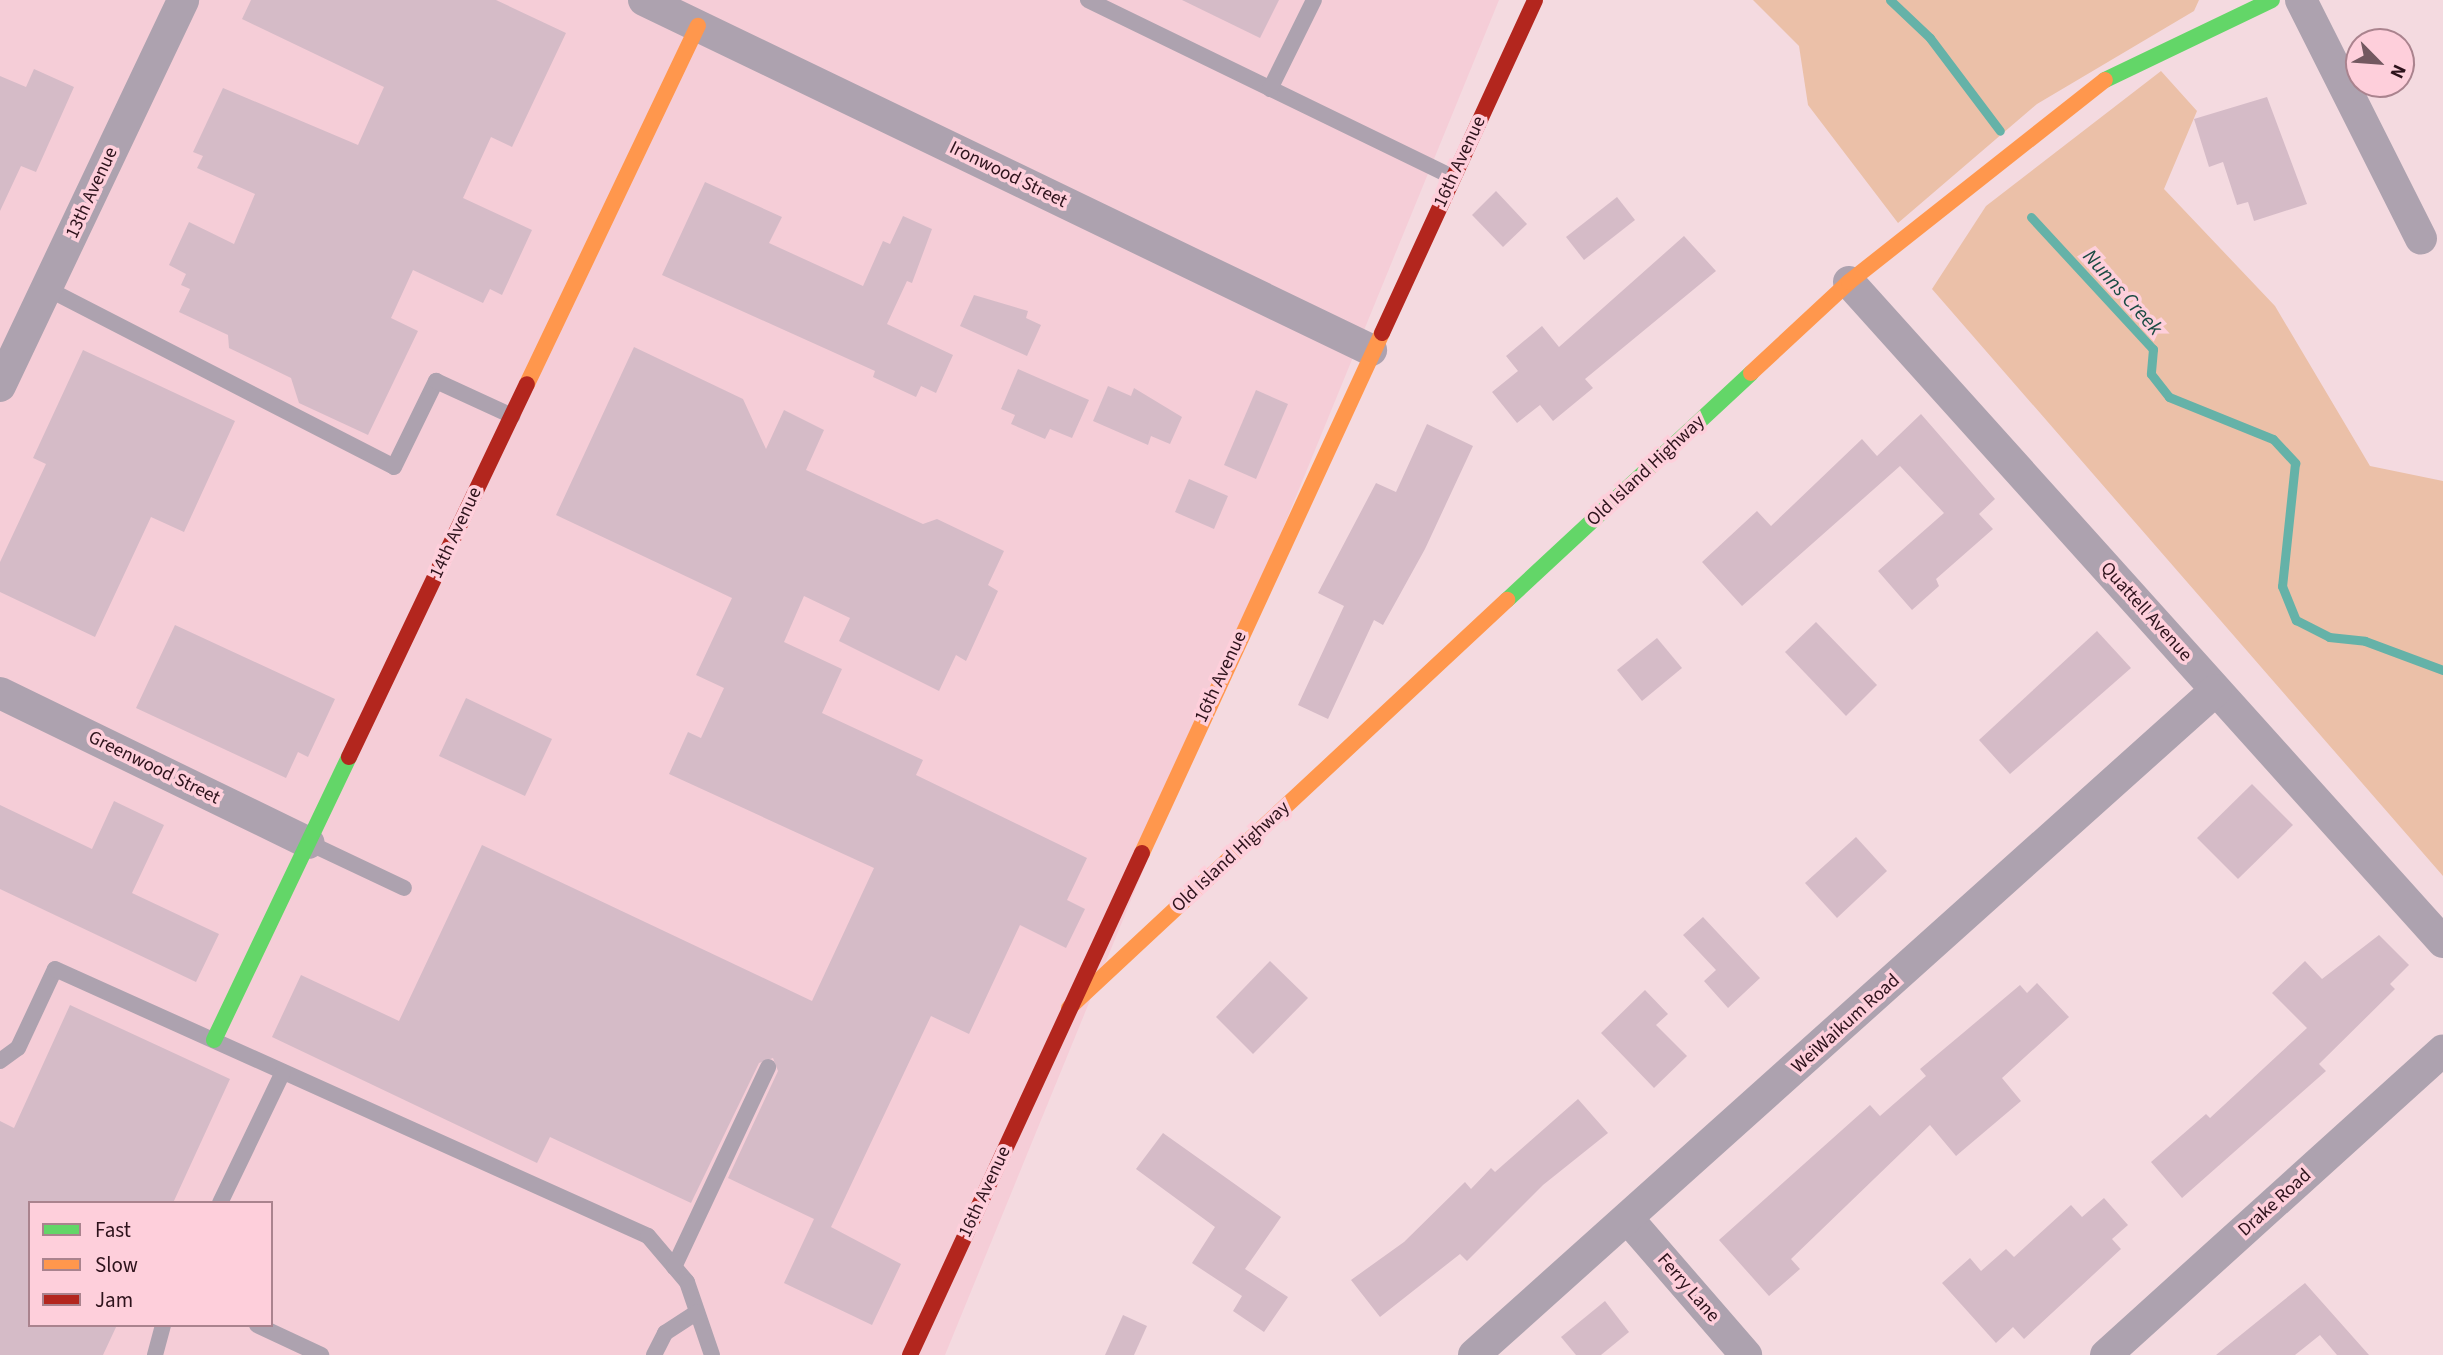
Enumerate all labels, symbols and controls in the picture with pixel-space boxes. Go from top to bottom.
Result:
north arrow [2345,28,2415,98]
text: N [2383,60,2413,83]
street label: 16th Avenue [1429,113,1491,211]
street label: Ironwood Street [945,137,1071,213]
street label: 13th Avenue [61,144,123,242]
water label: Nunns Creek [2078,244,2168,340]
street label: Old Island Highway [1582,411,1710,531]
street label: 14th Avenue [425,484,487,582]
street label: Quattell Avenue [2095,558,2197,666]
street label: 16th Avenue [1190,628,1252,726]
street label: Greenwood Street [85,726,223,810]
street label: Old Island Highway [1167,797,1295,917]
street label: WeiWaikum Road [1787,969,1905,1079]
street label: 16th Avenue [954,1143,1016,1241]
street label: Drake Road [2234,1164,2316,1242]
legend [28,1201,273,1327]
text: Fast [95,1215,131,1245]
street label: Ferry Lane [1652,1249,1724,1327]
text: Slow [95,1250,138,1280]
text: Jam [95,1285,133,1315]

